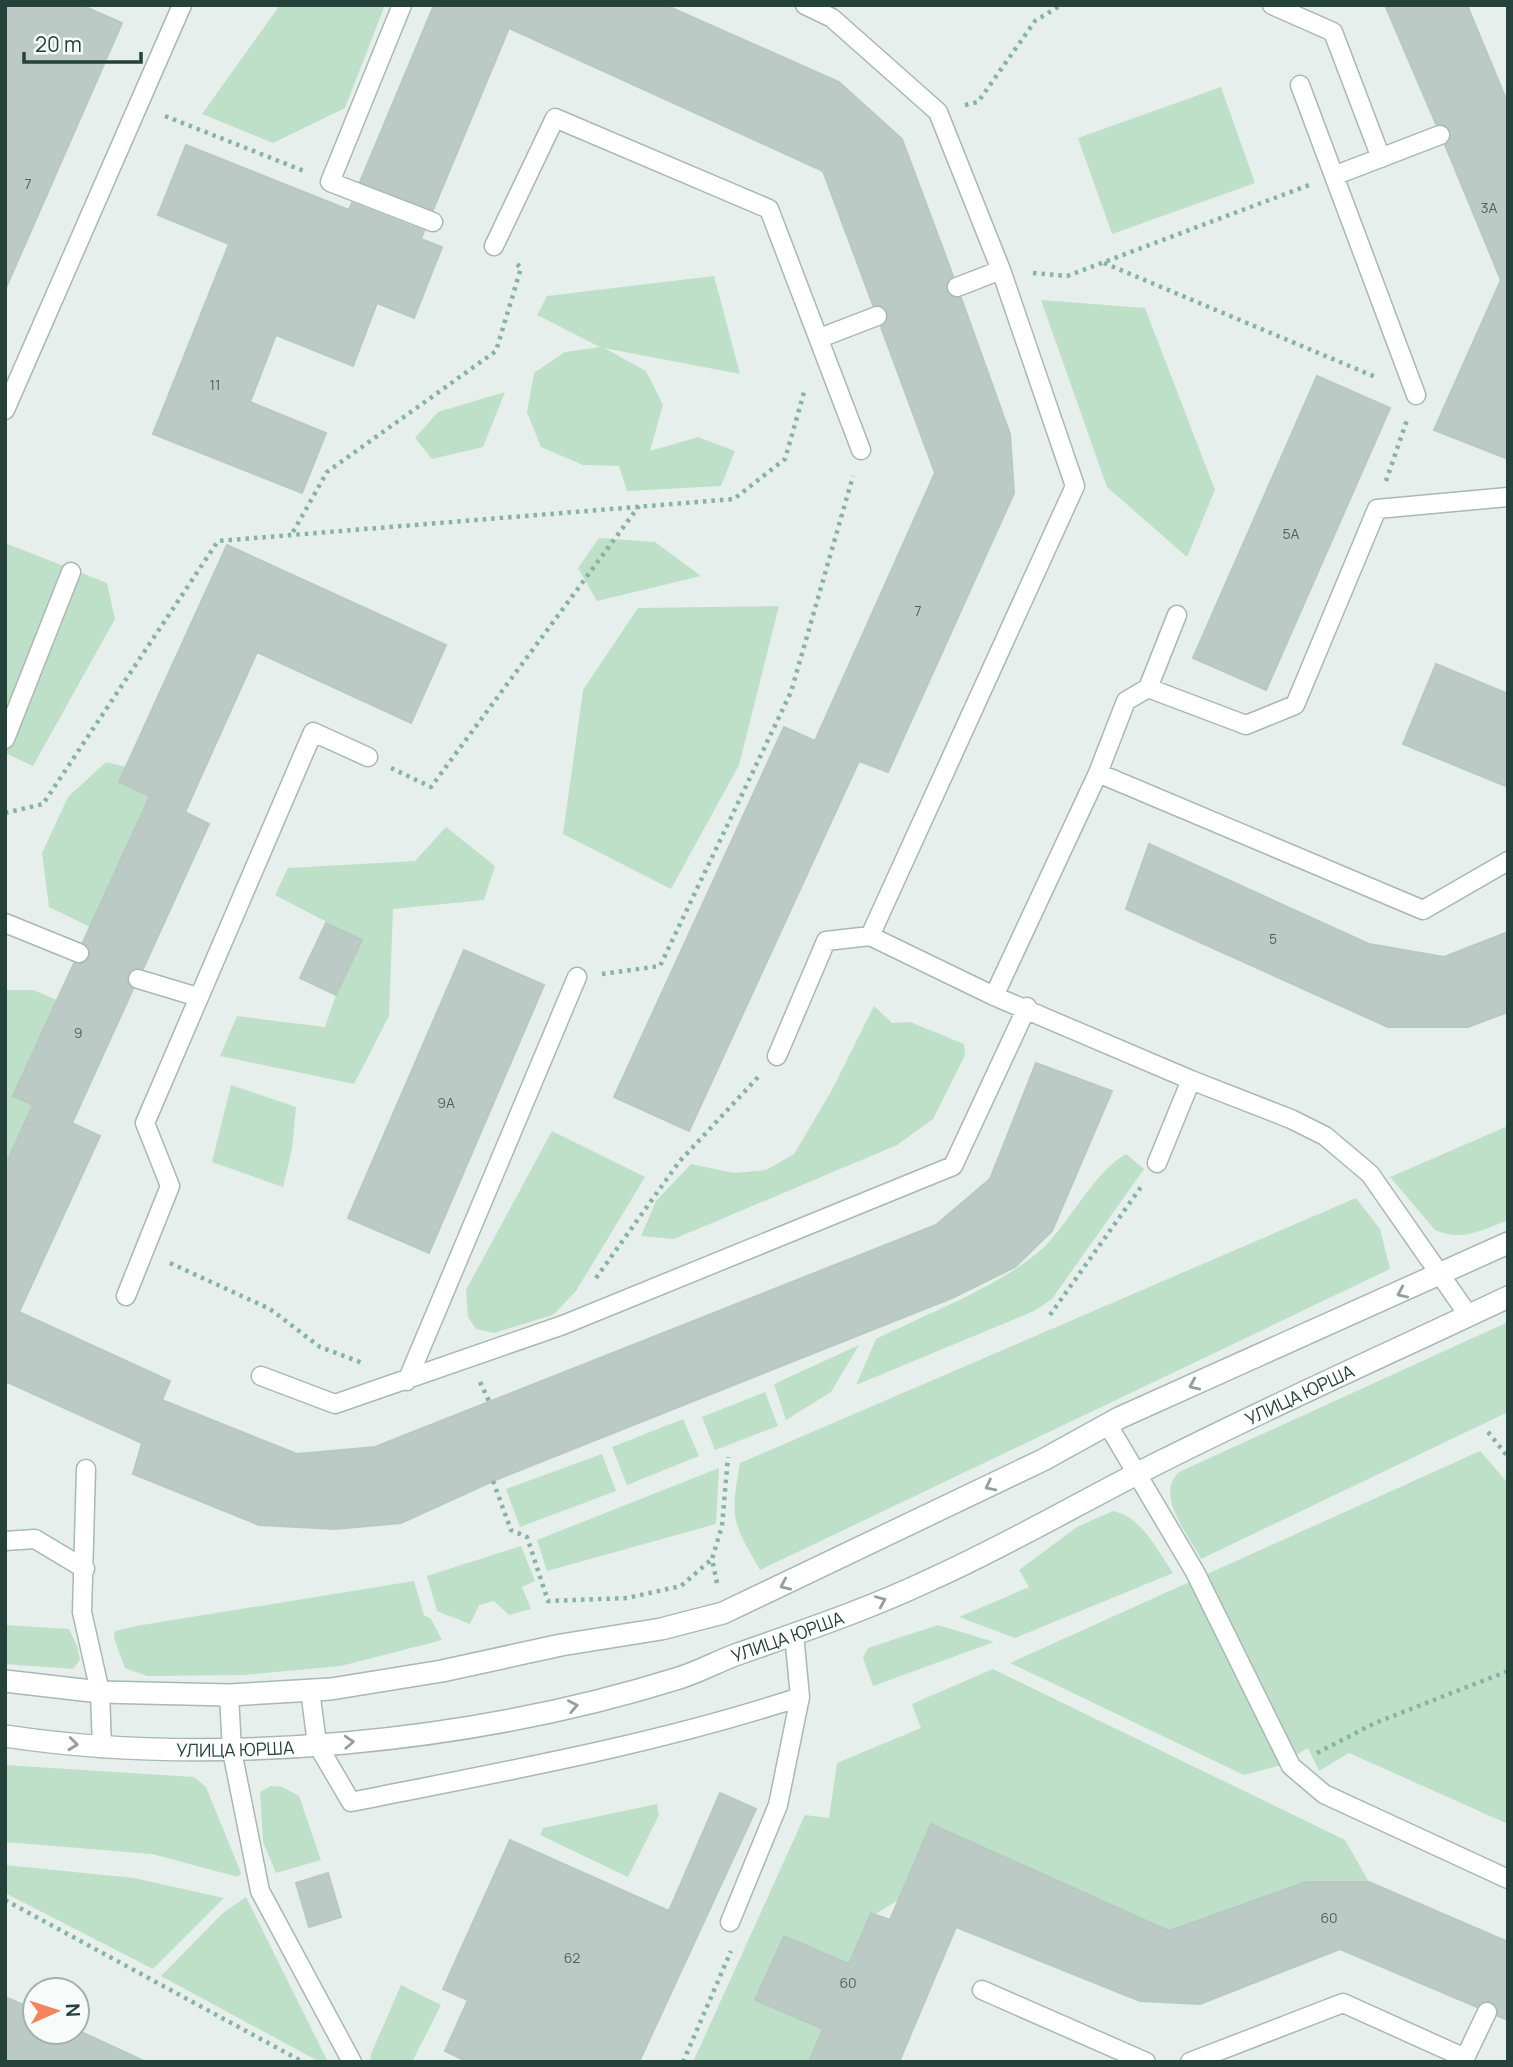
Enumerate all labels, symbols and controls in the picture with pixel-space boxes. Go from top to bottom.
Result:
scale bar [24,21,142,65]
text: 20 m [35,30,82,58]
house number: 7 [24,174,32,193]
house number: 3А [1481,198,1497,217]
house number: 11 [210,375,220,394]
house number: 5А [1283,524,1300,543]
house number: 7 [914,601,922,620]
house number: 5 [1269,929,1277,948]
house number: 9 [74,1023,82,1042]
house number: 9А [437,1093,455,1112]
one-way arrow [1396,1285,1409,1299]
street label: УЛИЦА ЮРША [1241,1358,1359,1430]
one-way arrow [1188,1377,1201,1391]
one-way arrow [985,1477,997,1491]
one-way arrow [780,1577,792,1591]
one-way arrow [874,1596,886,1610]
street label: УЛИЦА ЮРША [728,1605,848,1667]
one-way arrow [567,1699,579,1714]
street label: УЛИЦА ЮРША [176,1735,296,1762]
one-way arrow [344,1735,355,1750]
one-way arrow [67,1737,79,1752]
house number: 60 [1320,1908,1338,1927]
house number: 62 [564,1948,580,1967]
house number: 60 [839,1973,857,1992]
north arrow [21,1976,91,2046]
text: N [60,2003,86,2018]

